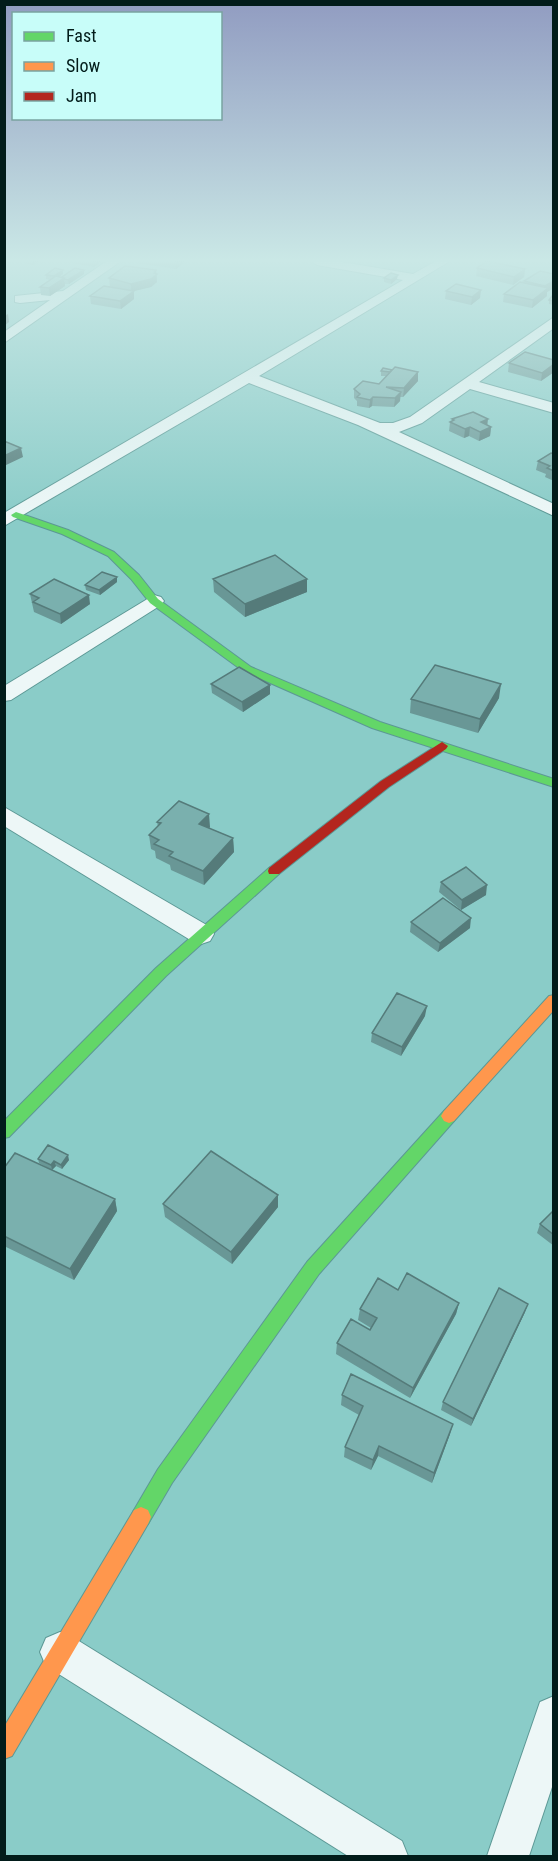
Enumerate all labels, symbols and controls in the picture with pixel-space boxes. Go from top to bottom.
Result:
legend [12,12,222,120]
text: Fast [66,25,97,46]
text: Slow [66,55,101,76]
text: Jam [66,85,97,106]

